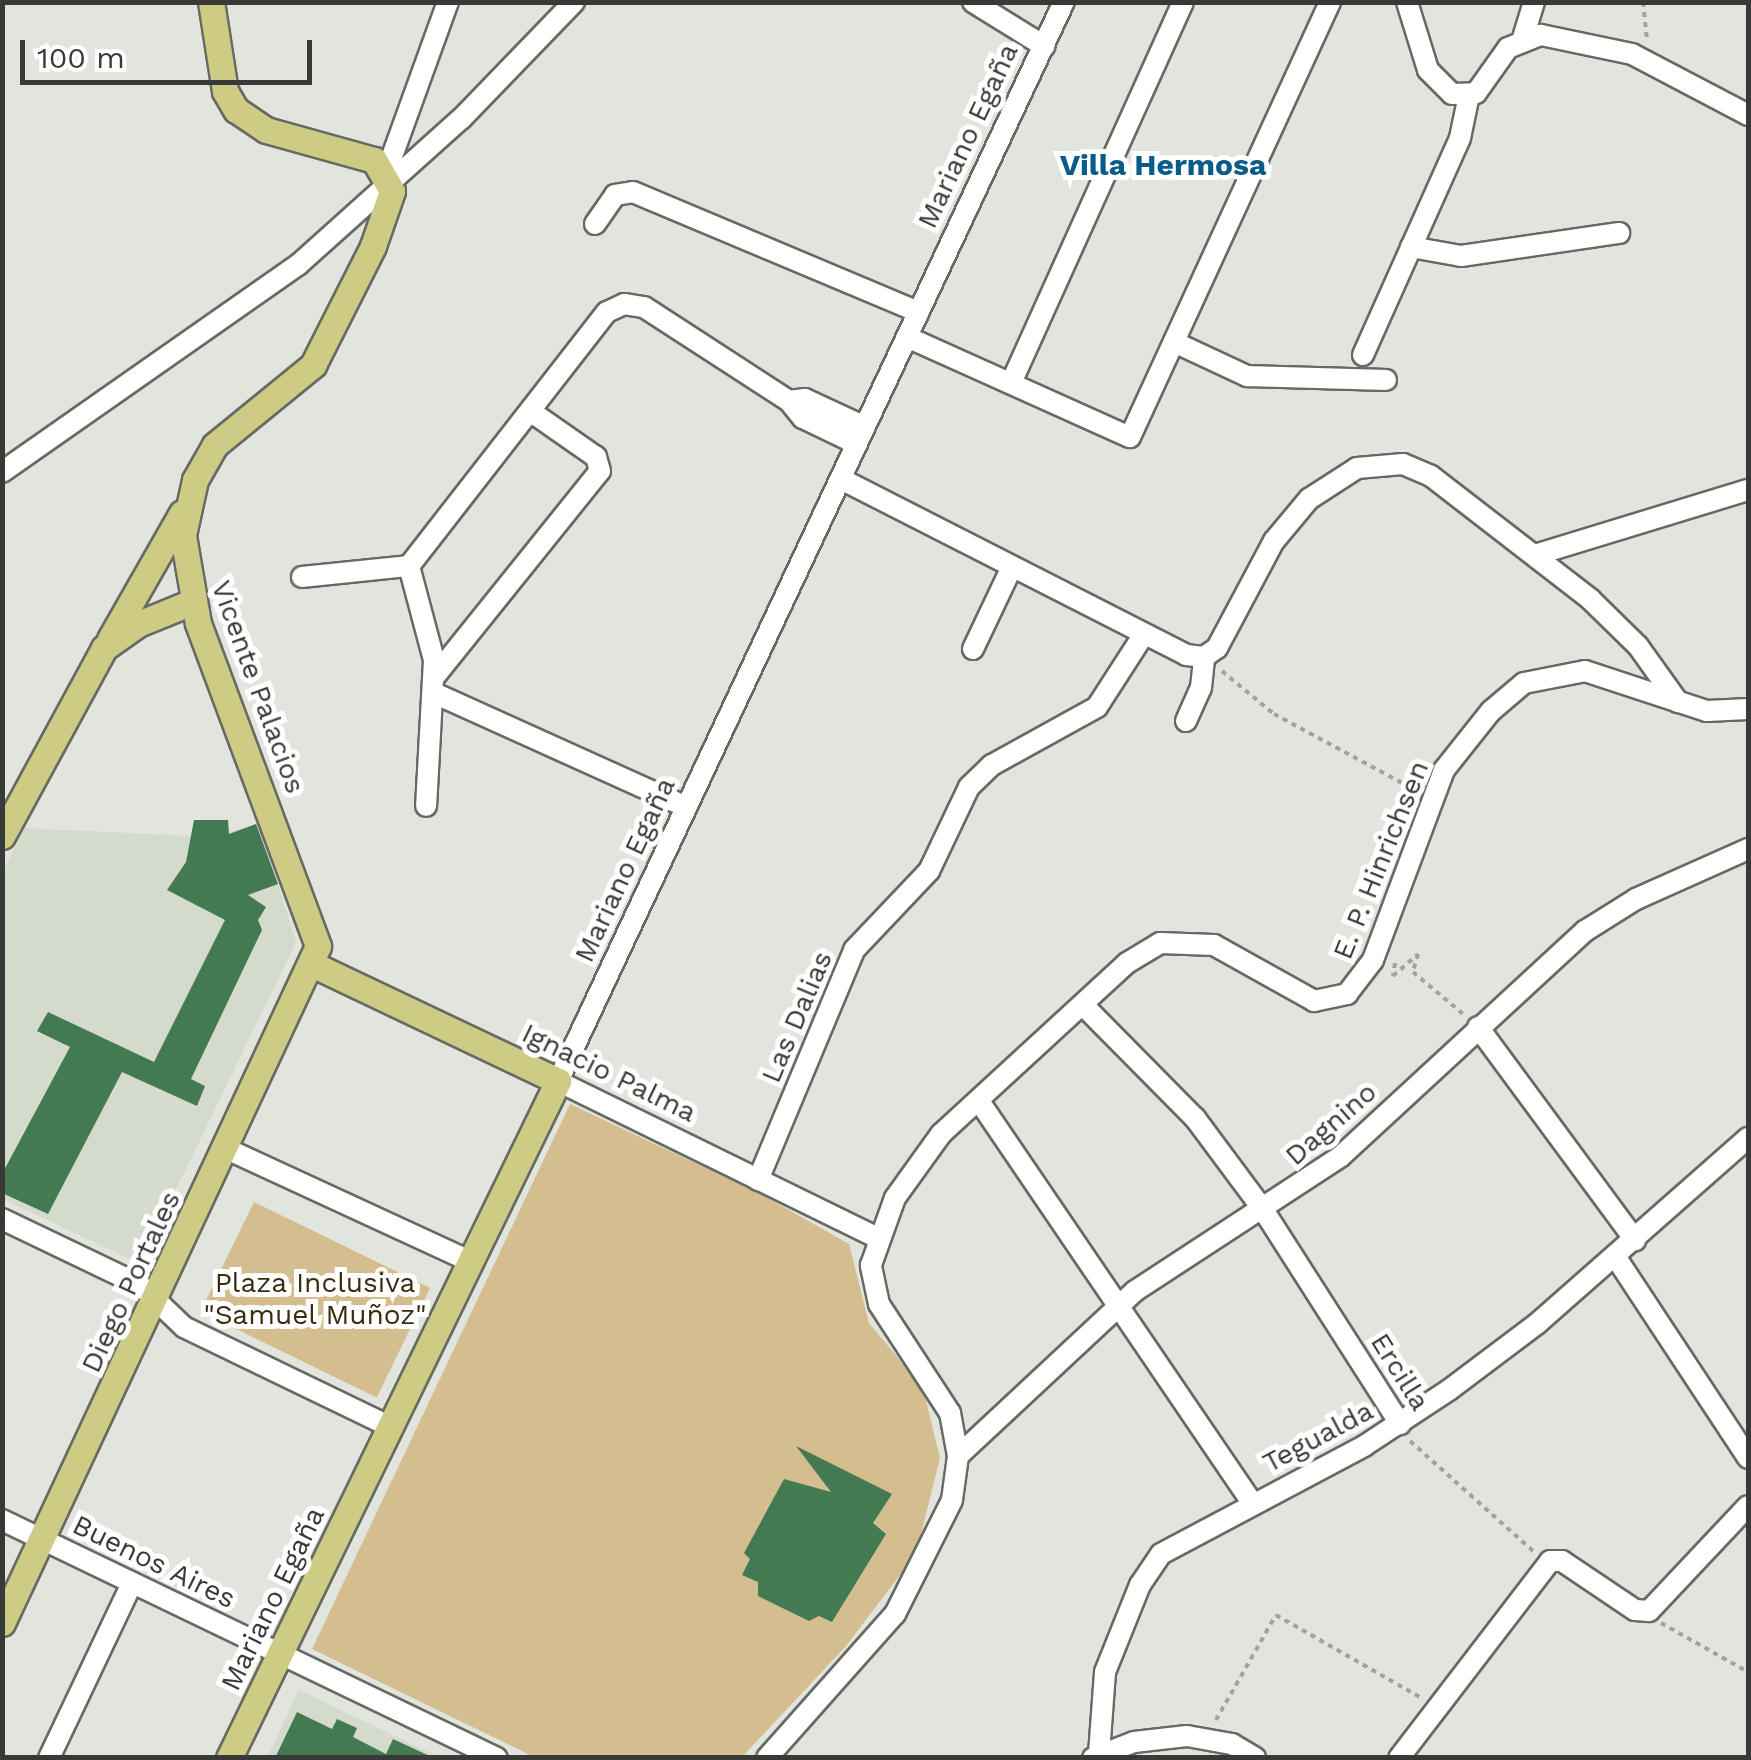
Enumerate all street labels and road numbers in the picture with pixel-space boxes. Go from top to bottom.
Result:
street label: Mariano Egaña [911,38,1025,234]
street label: Vicente Palacios [204,576,312,798]
street label: E. P. Hinrichsen [1326,756,1436,964]
street label: Mariano Egaña [568,772,682,968]
street label: Las Dalias [754,946,840,1088]
street label: Ignacio Palma [516,1016,702,1130]
street label: Dagnino [1279,1075,1383,1173]
street label: Diego Portales [74,1186,188,1378]
street label: Ercilla [1363,1327,1437,1417]
street label: Tegualda [1257,1394,1379,1480]
street label: Mariano Egaña [214,1502,332,1696]
street label: Buenos Aires [67,1508,241,1616]

